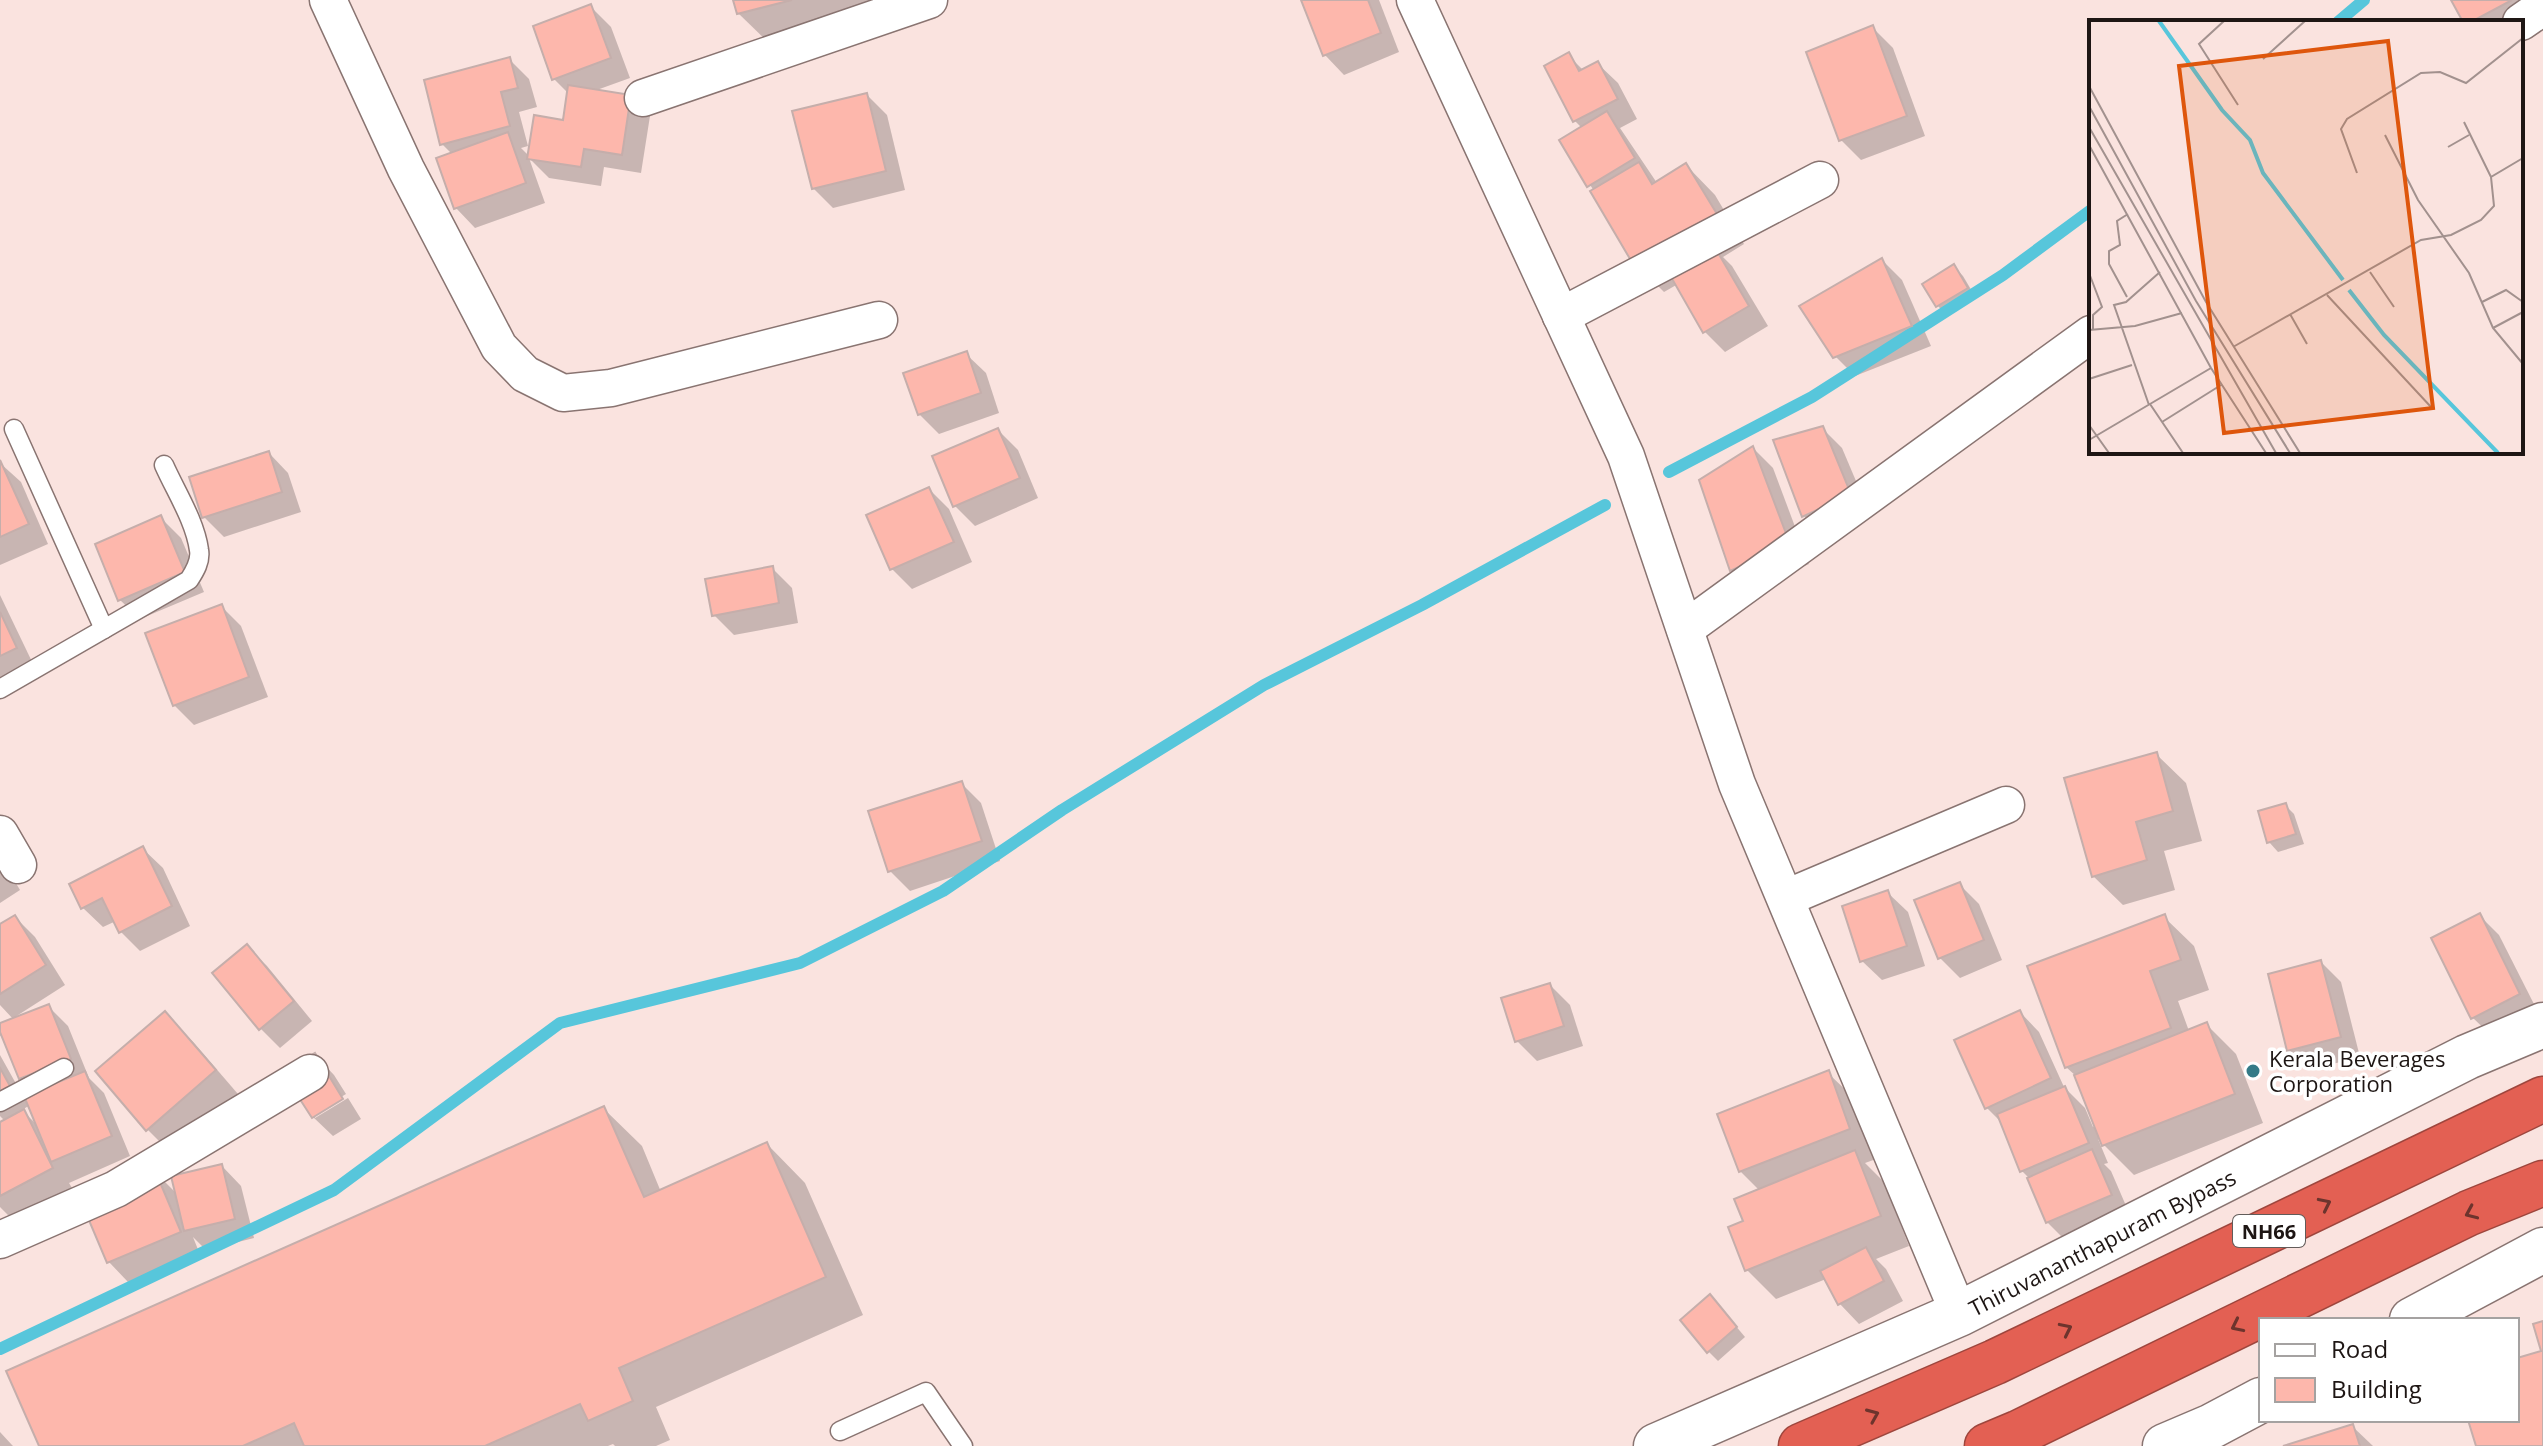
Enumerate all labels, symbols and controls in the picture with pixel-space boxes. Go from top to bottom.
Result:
inset map [2089,20,2523,454]
place label: Kerala Beverages Corporation [2269,1043,2445,1098]
marker: Kerala Beverages Corporation [2244,1062,2262,1080]
street label: Thiruvananthapuram Bypass [1963,1161,2241,1323]
one-way arrow [2317,1198,2332,1214]
one-way arrow [2465,1203,2479,1219]
road number: NH66 [2233,1215,2305,1247]
one-way arrow [2231,1317,2246,1332]
legend [2259,1318,2519,1422]
one-way arrow [2057,1323,2072,1339]
text: Road [2331,1332,2388,1365]
text: Building [2331,1372,2422,1405]
one-way arrow [1865,1409,1879,1425]

